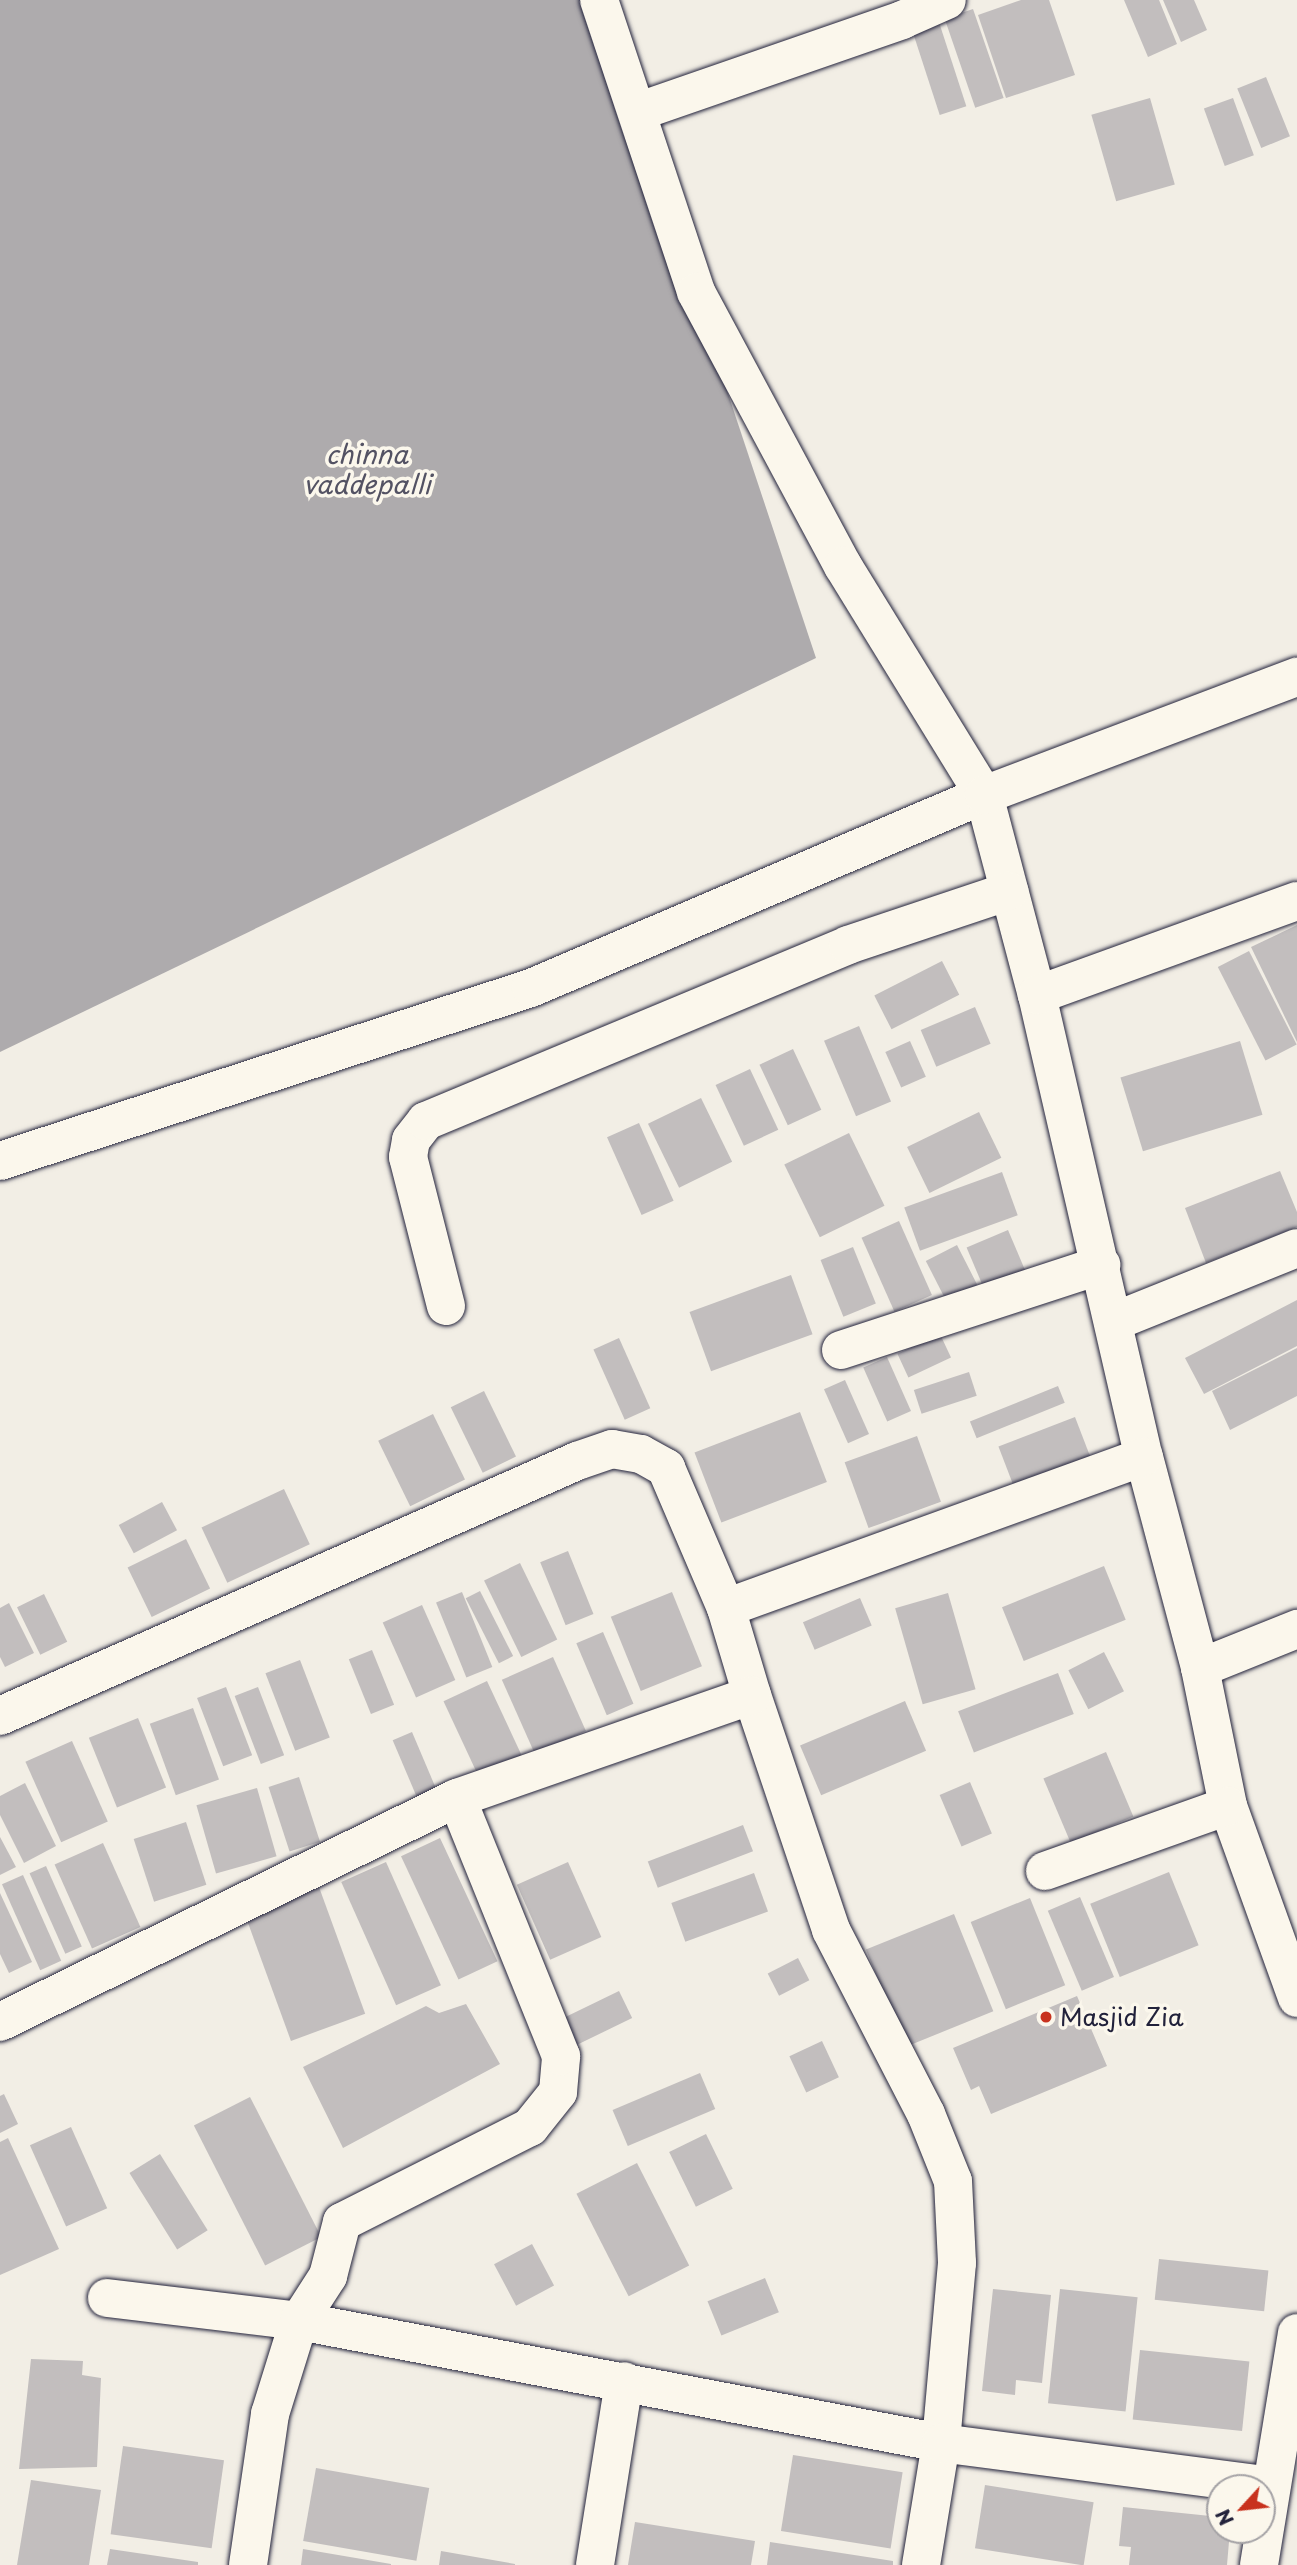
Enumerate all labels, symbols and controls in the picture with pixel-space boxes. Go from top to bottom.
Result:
water label: chinna vaddepalli [303,438,431,500]
place label: Masjid Zia [1060,2003,1182,2031]
marker: Masjid Zia [1038,2009,1054,2025]
north arrow [1206,2474,1276,2544]
text: N [1208,2505,1240,2531]

